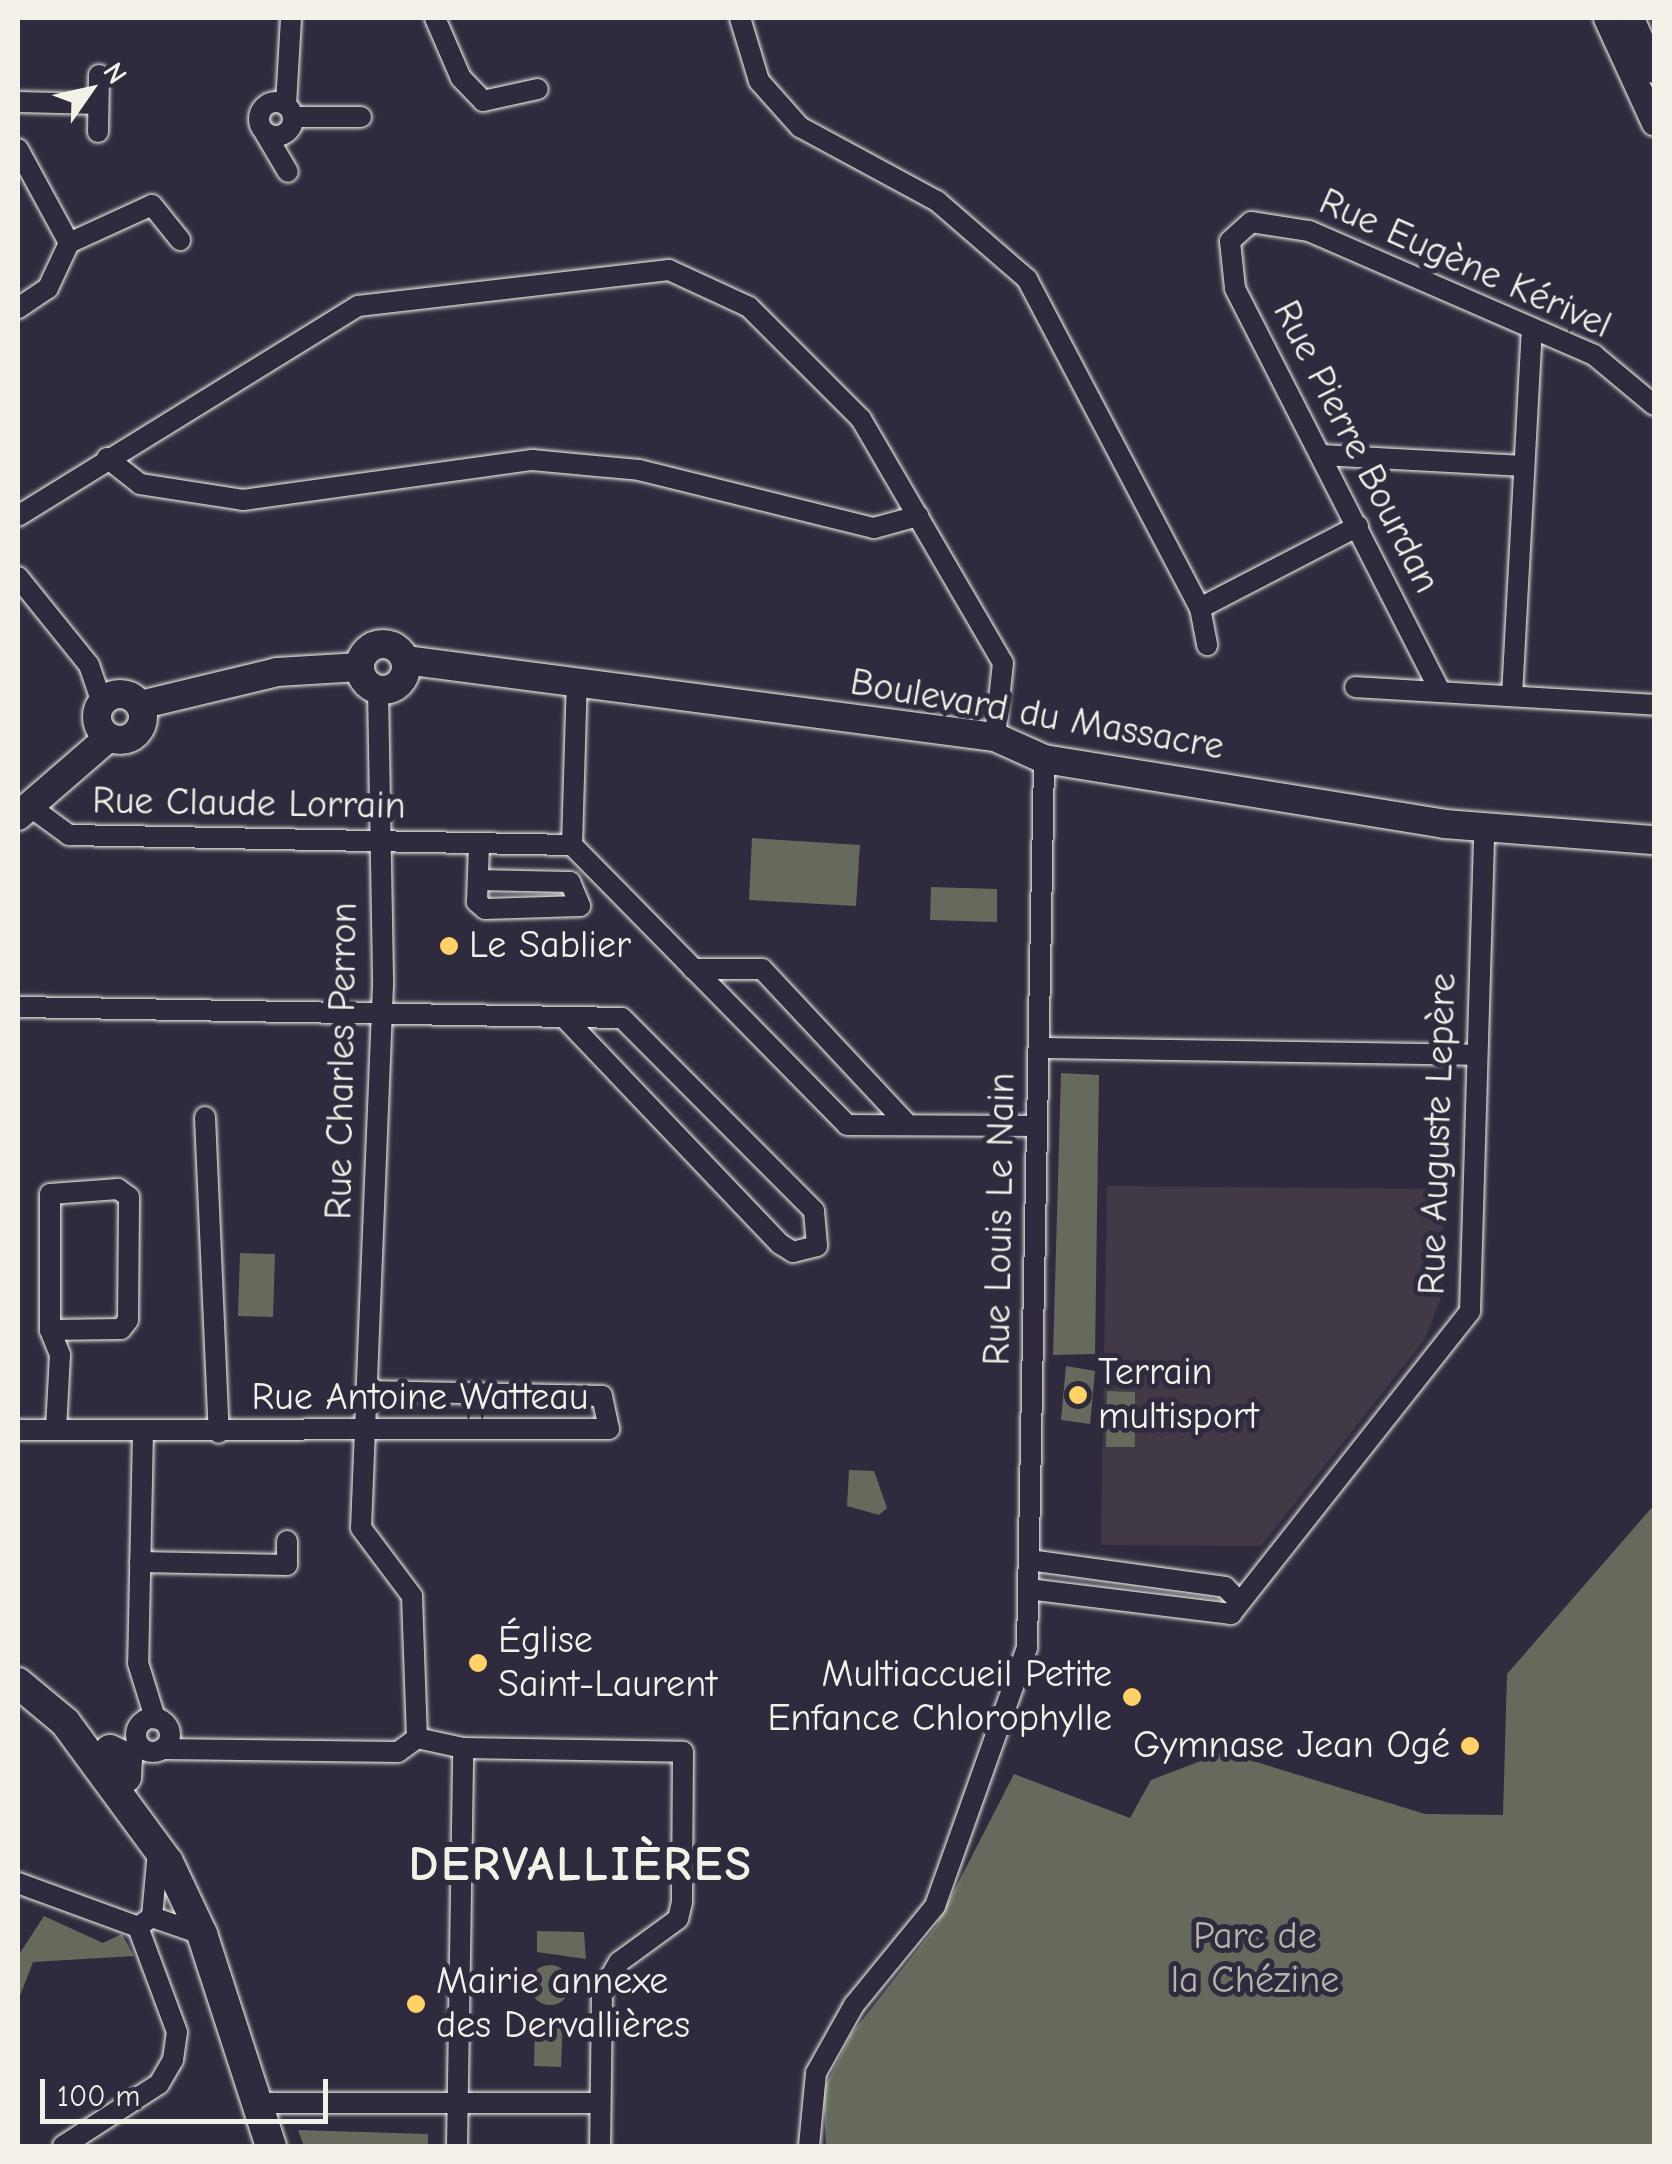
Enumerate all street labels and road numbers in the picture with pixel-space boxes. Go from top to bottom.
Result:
street label: Rue Eugène Kérivel [1312,179,1618,349]
street label: Rue Pierre Bourdan [1263,293,1449,601]
street label: Boulevard du Massacre [847,660,1227,770]
street label: Rue Claude Lorrain [92,778,406,830]
street label: Rue Charles Perron [316,902,368,1220]
street label: Rue Auguste Lepère [1410,972,1466,1296]
street label: Rue Louis Le Nain [975,1072,1025,1366]
street label: Rue Antoine Watteau [252,1375,588,1421]

